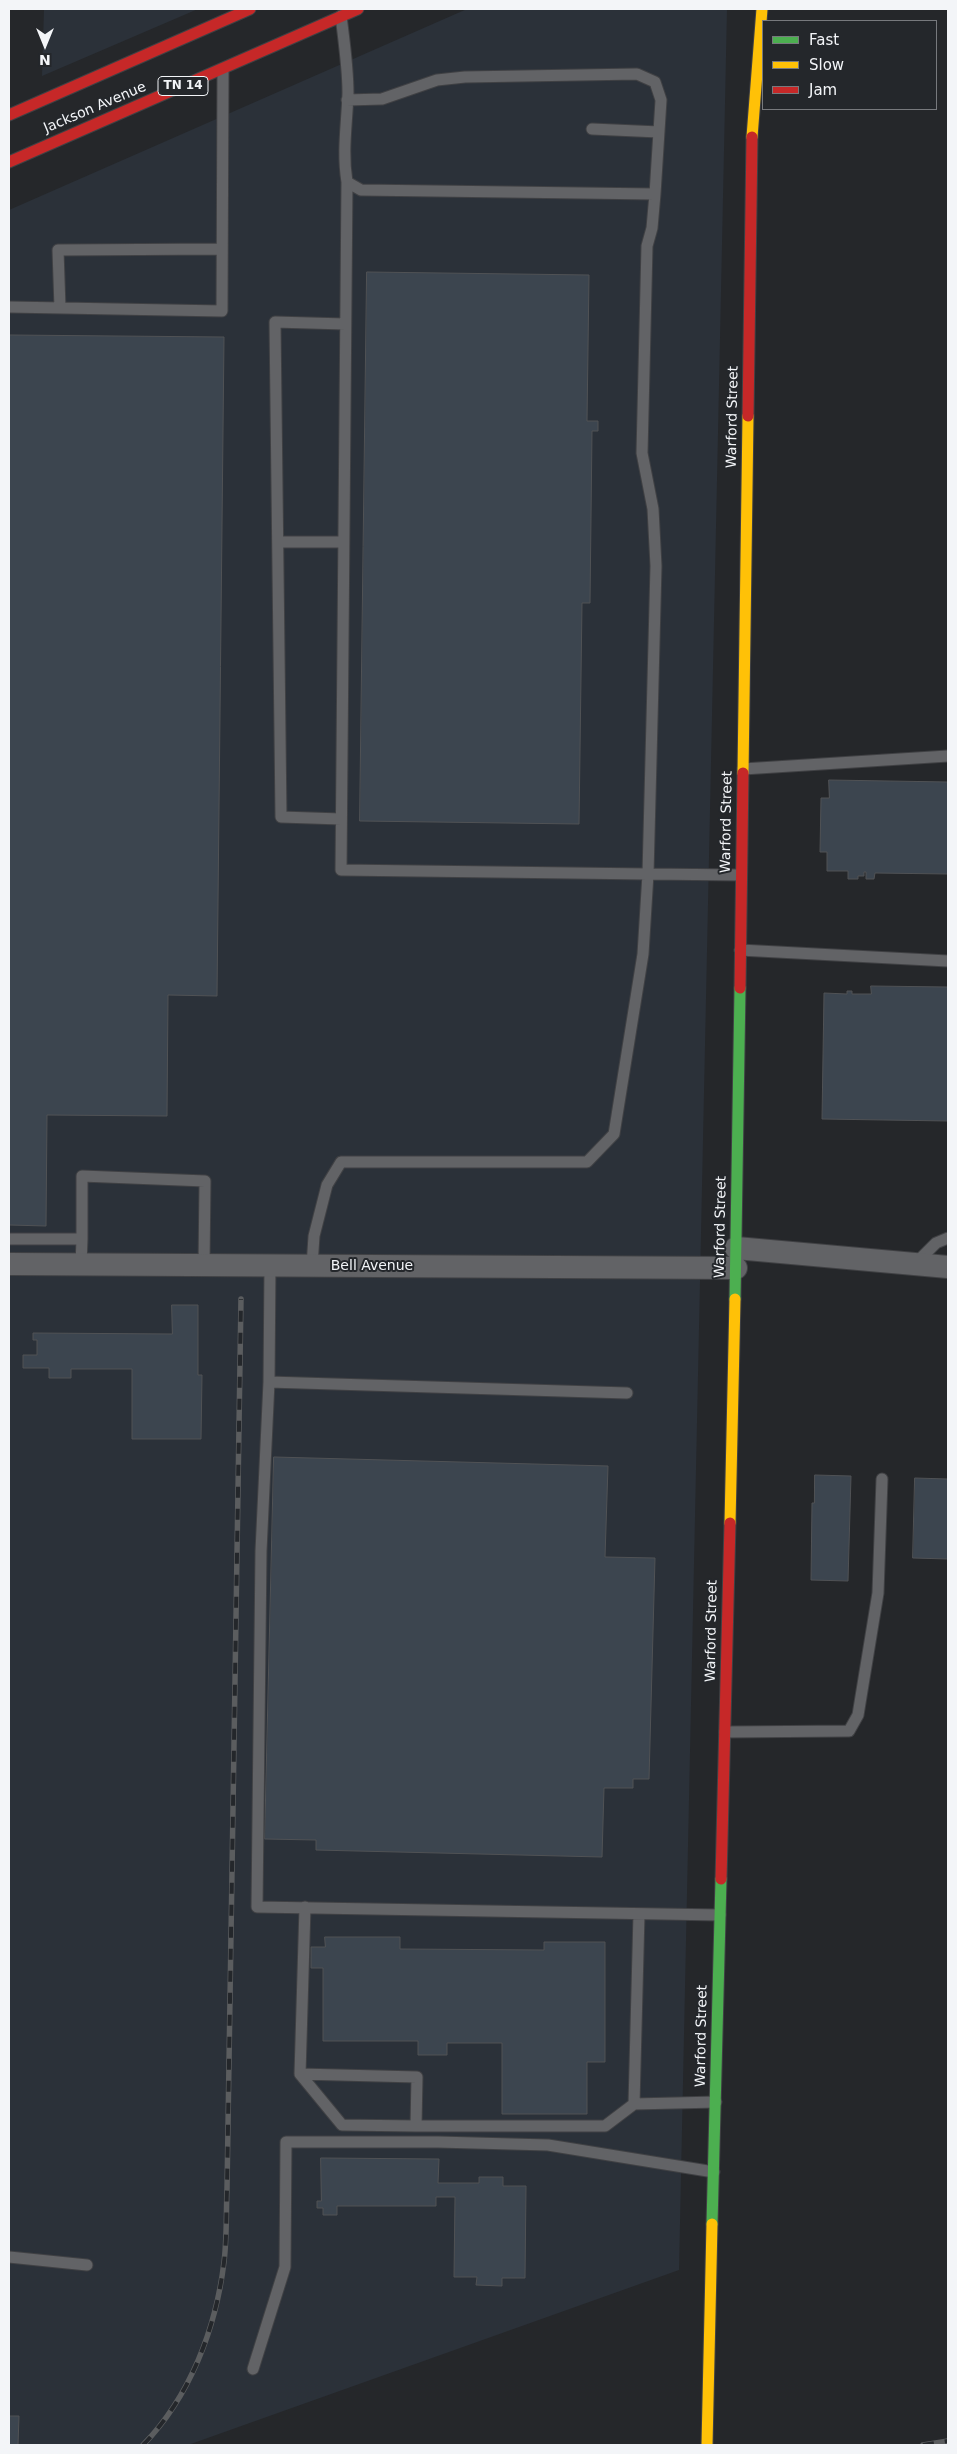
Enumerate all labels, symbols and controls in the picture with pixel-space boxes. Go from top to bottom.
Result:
north arrow [20,20,70,70]
legend [762,20,937,110]
text: Fast [809,31,839,49]
text: N [39,52,51,68]
text: Slow [809,56,844,74]
road number: TN 14 [158,76,208,95]
street label: Jackson Avenue [41,79,149,137]
text: Jam [809,81,837,99]
street label: Warford Street [724,366,742,468]
street label: Warford Street [718,771,736,873]
street label: Warford Street [712,1176,730,1278]
street label: Bell Avenue [331,1258,413,1274]
street label: Warford Street [703,1580,721,1682]
street label: Warford Street [693,1985,711,2087]

